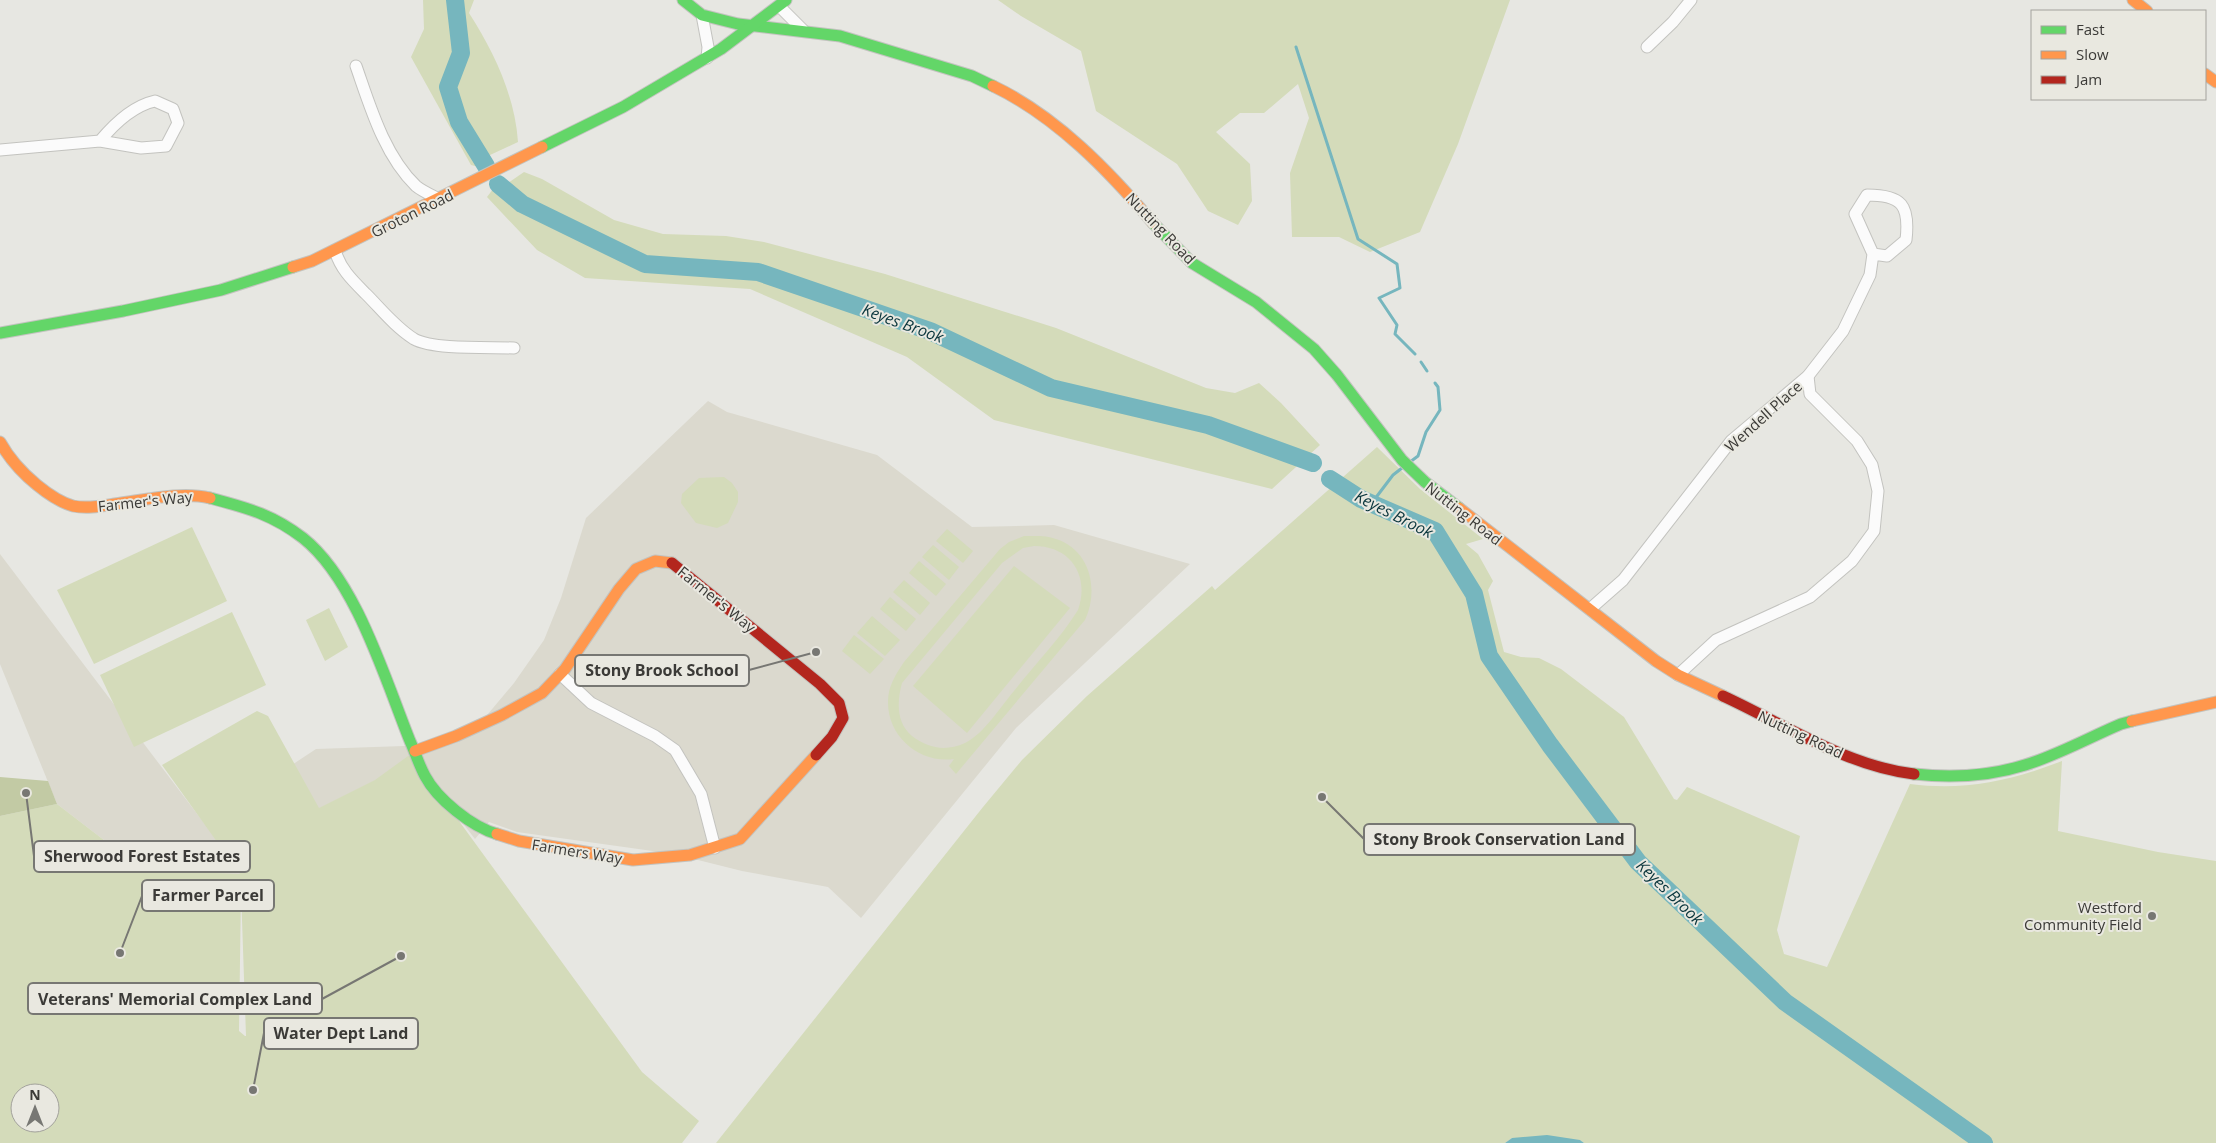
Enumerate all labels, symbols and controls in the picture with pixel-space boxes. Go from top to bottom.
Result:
legend [2031,10,2206,100]
text: Fast [2076,19,2105,39]
text: Slow [2076,44,2109,64]
text: Jam [2074,69,2102,89]
street label: Groton Road [367,184,457,242]
street label: Nutting Road [1122,188,1200,268]
water label: Keyes Brook [859,298,948,348]
street label: Wendell Place [1720,376,1806,456]
street label: Nutting Road [1422,477,1506,549]
water label: Keyes Brook [1351,485,1438,544]
street label: Farmer's Way [97,486,194,516]
street label: Farmer's Way [674,561,760,637]
callout: Stony Brook School [575,655,749,686]
text: Stony Brook School [585,659,739,681]
street label: Nutting Road [1755,705,1847,763]
callout: Stony Brook Conservation Land [1364,824,1635,855]
text: Stony Brook Conservation Land [1373,828,1625,850]
street label: Farmers Way [530,834,624,868]
callout: Sherwood Forest Estates [34,841,250,872]
text: Sherwood Forest Estates [44,845,240,867]
water label: Keyes Brook [1632,855,1709,930]
callout: Farmer Parcel [142,880,274,911]
text: Farmer Parcel [152,884,264,906]
place label: Westford Community Field [2024,897,2142,934]
marker: Westford Community Field [2146,910,2158,922]
callout: Veterans' Memorial Complex Land [28,983,322,1014]
text: Veterans' Memorial Complex Land [38,988,312,1010]
callout: Water Dept Land [264,1018,418,1049]
text: Water Dept Land [274,1022,408,1044]
north arrow [10,1083,60,1133]
text: N [29,1085,41,1104]

